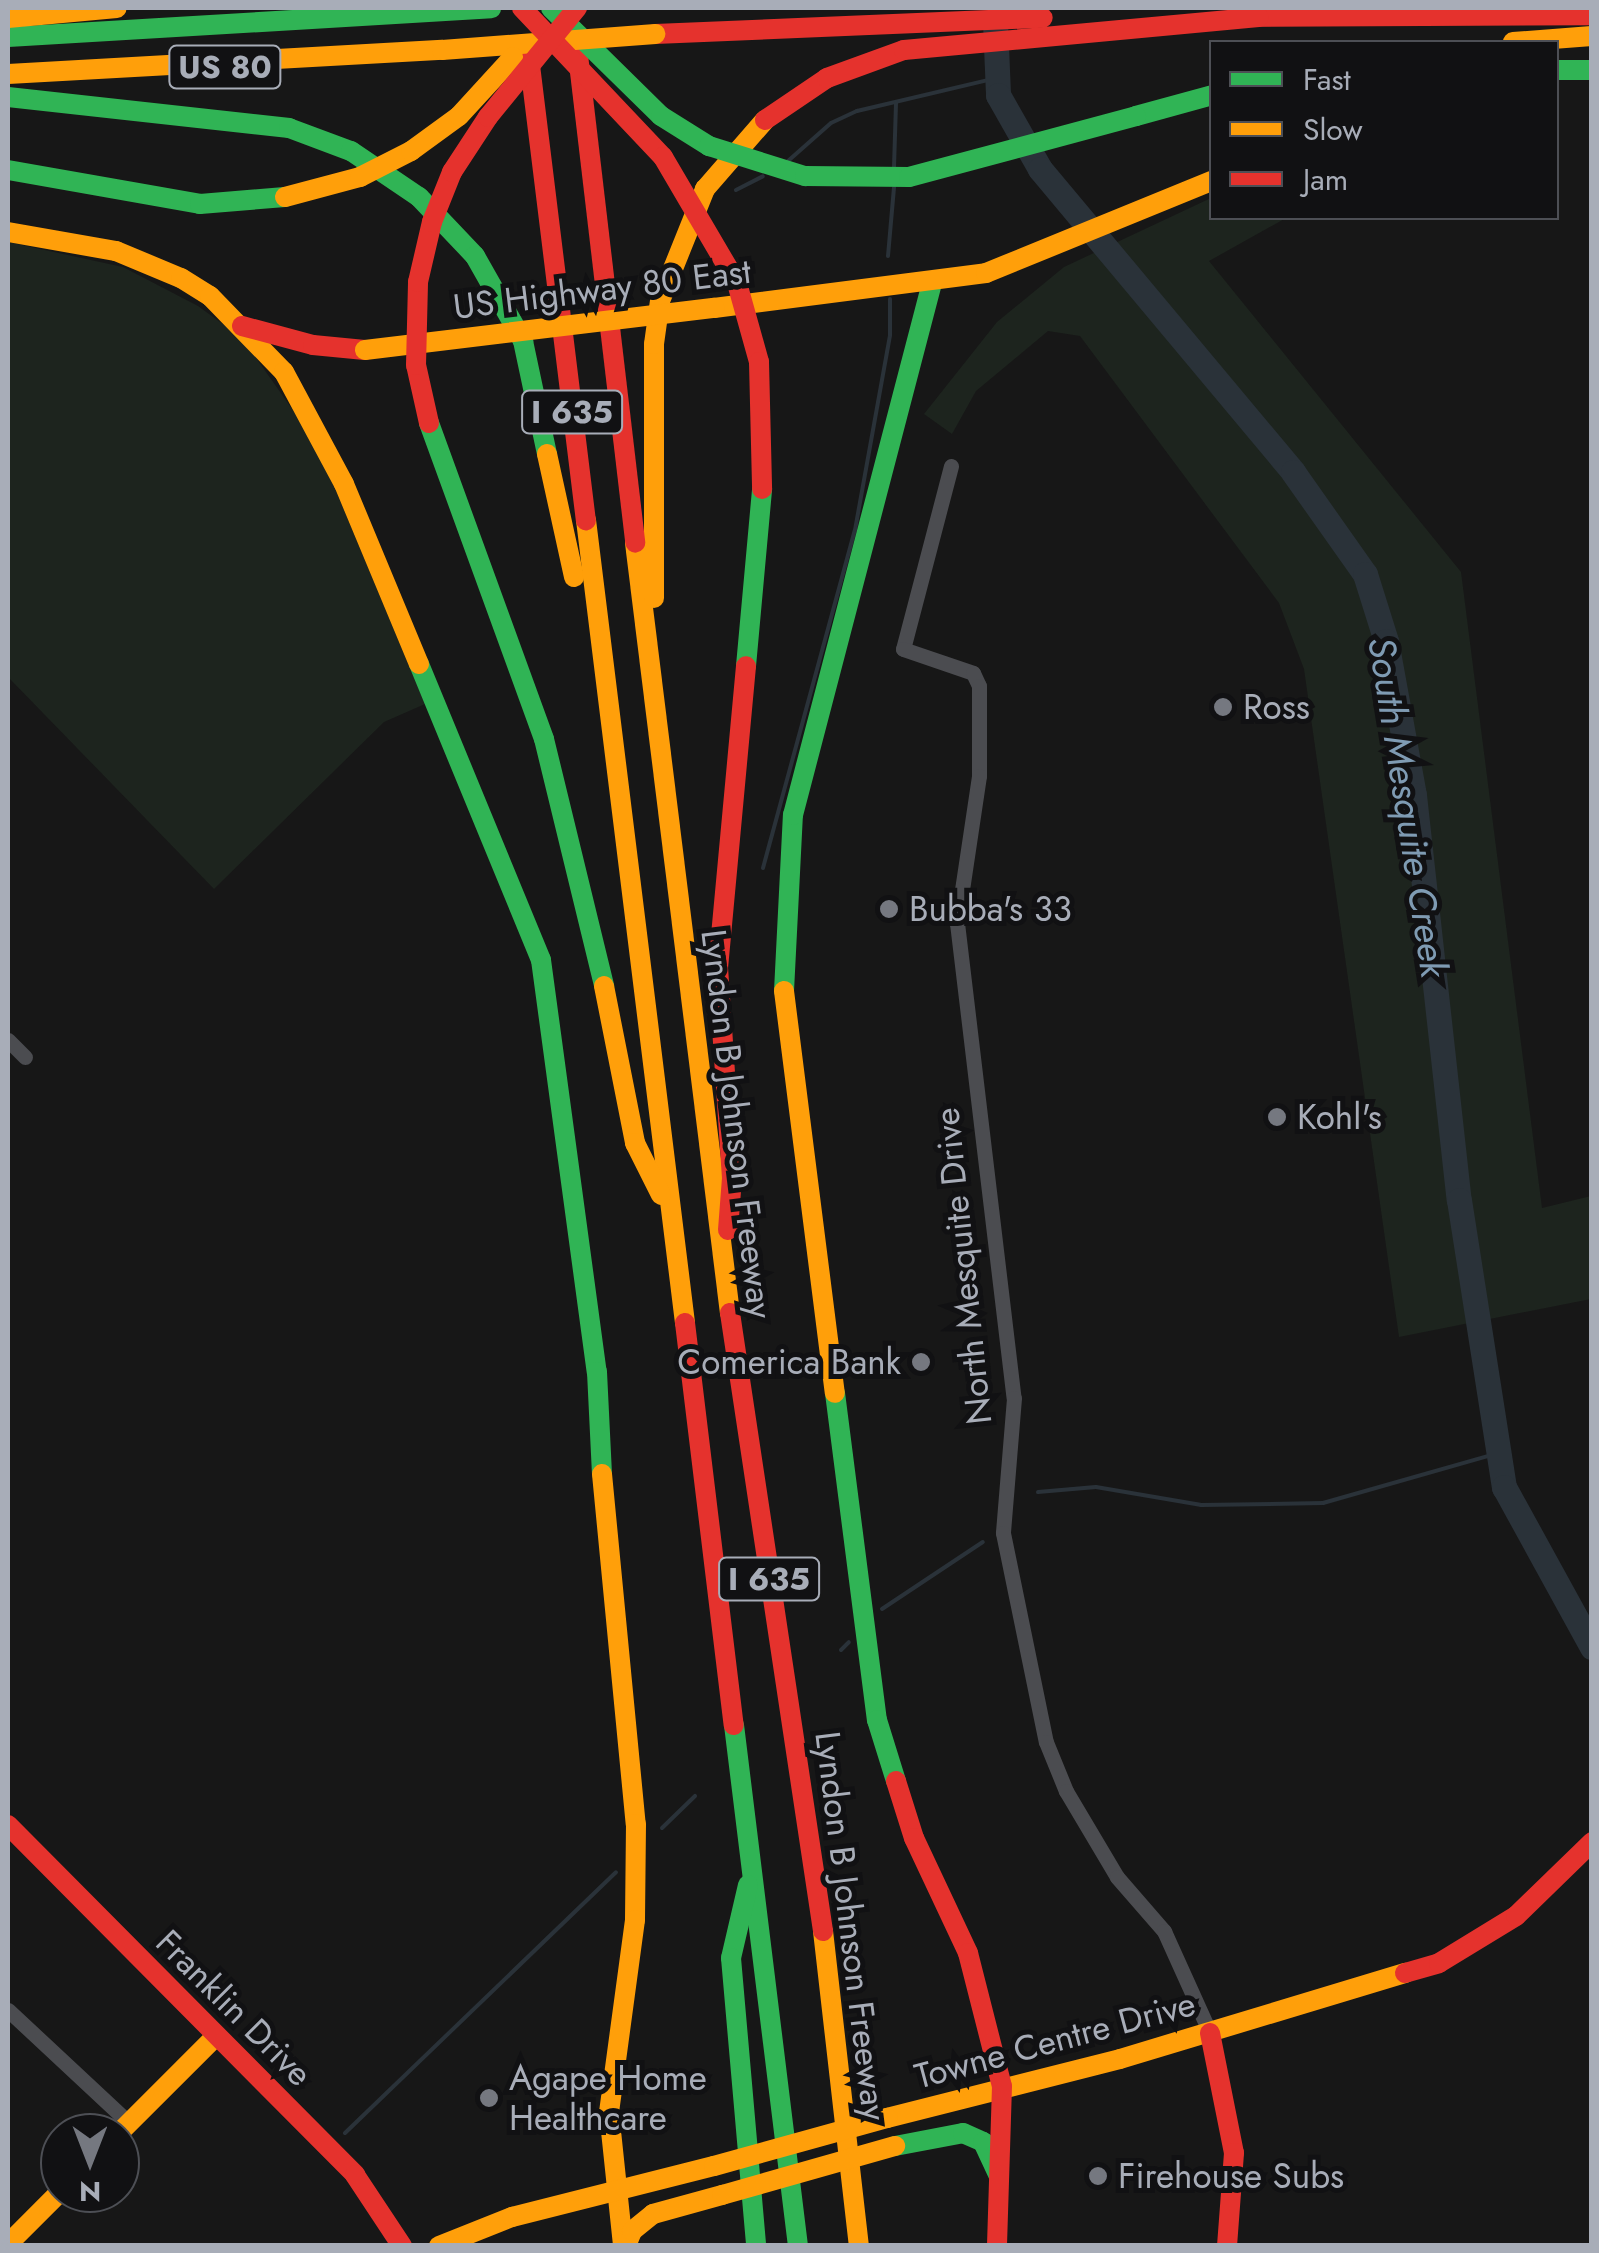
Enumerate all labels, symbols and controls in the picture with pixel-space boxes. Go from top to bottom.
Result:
road number: US 80 [168,40,282,94]
legend [1209,40,1559,220]
text: Fast [1303,58,1351,101]
text: Slow [1303,108,1363,151]
text: Jam [1303,158,1348,201]
street label: US Highway 80 East [451,250,753,328]
road number: I 635 [520,385,624,439]
water label: South Mesquite Creek [1359,634,1457,980]
place label: Ross [1243,686,1310,728]
marker: Ross [1212,696,1234,718]
place label: Bubba's 33 [909,888,1072,930]
marker: Bubba's 33 [878,898,900,920]
street label: Lyndon B Johnson Freeway [692,927,782,1321]
place label: Kohl's [1297,1096,1382,1138]
street label: North Mesquite Drive [925,1106,1001,1426]
marker: Kohl's [1266,1106,1288,1128]
place label: Comerica Bank [677,1341,901,1383]
marker: Comerica Bank [910,1351,932,1373]
road number: I 635 [716,1552,822,1606]
street label: Lyndon B Johnson Freeway [806,1729,896,2123]
street label: Franklin Drive [147,1921,321,2095]
street label: Towne Centre Drive [910,1982,1200,2098]
place label: Agape Home Healthcare [509,2057,707,2139]
marker: Agape Home Healthcare [478,2087,500,2109]
north arrow [40,2113,140,2213]
place label: Firehouse Subs [1118,2155,1344,2197]
marker: Firehouse Subs [1087,2165,1109,2187]
text: N [79,2171,101,2212]

